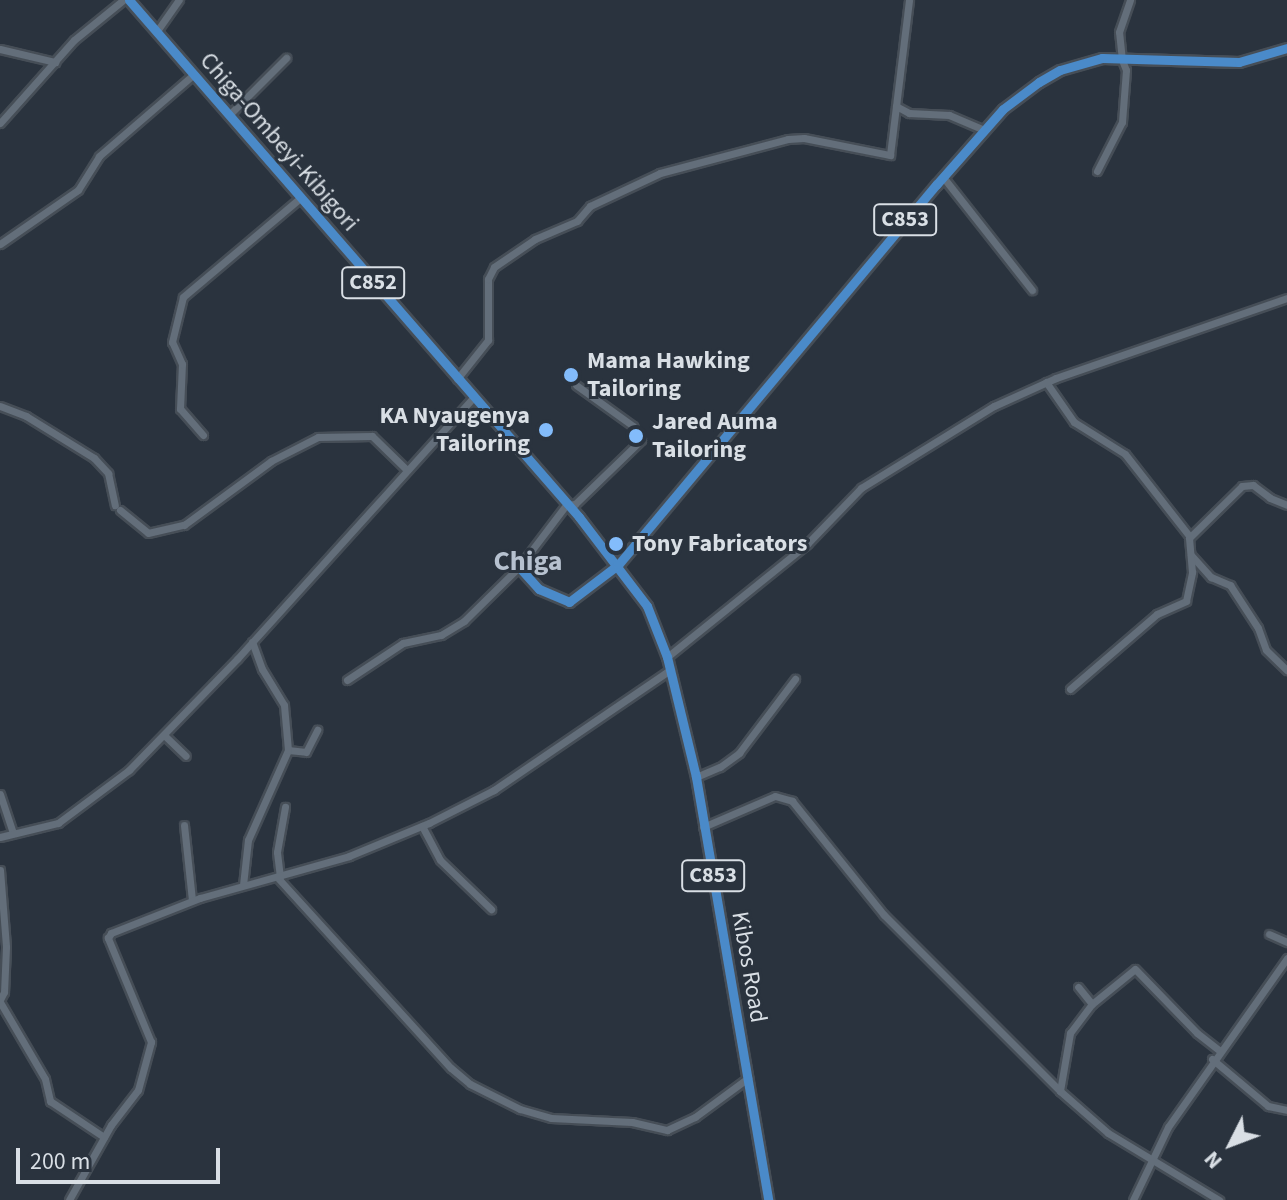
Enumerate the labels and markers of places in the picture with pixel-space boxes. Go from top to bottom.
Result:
place label: Mama Hawking Tailoring [587,347,750,403]
marker: Mama Hawking Tailoring [562,366,580,384]
place label: KA Nyaugenya Tailoring [379,402,530,458]
place label: Jared Auma Tailoring [652,408,778,464]
marker: KA Nyaugenya Tailoring [537,421,555,439]
marker: Jared Auma Tailoring [627,427,645,445]
place label: Tony Fabricators [632,530,807,558]
marker: Tony Fabricators [607,535,625,553]

